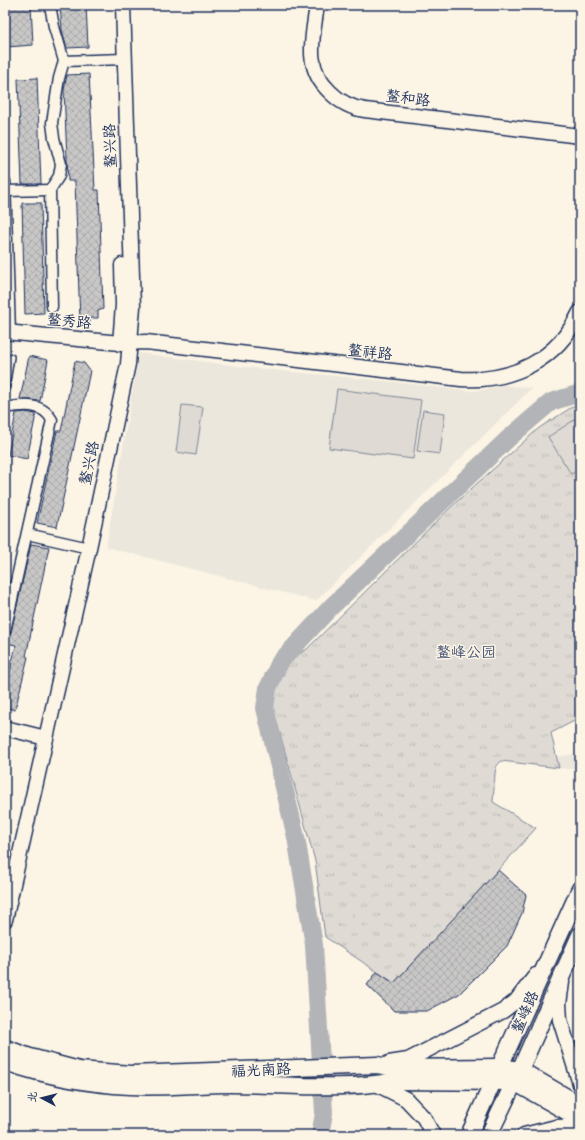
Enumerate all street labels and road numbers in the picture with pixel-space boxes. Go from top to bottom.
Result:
street label: 鳌和路 [384,86,431,112]
street label: 鳌兴路 [100,123,122,169]
street label: 鳌秀路 [46,310,92,334]
street label: 鳌祥路 [346,341,393,365]
street label: 鳌兴路 [76,439,104,487]
street label: 鳌峰路 [508,988,544,1037]
street label: 福光南路 [231,1059,292,1083]

